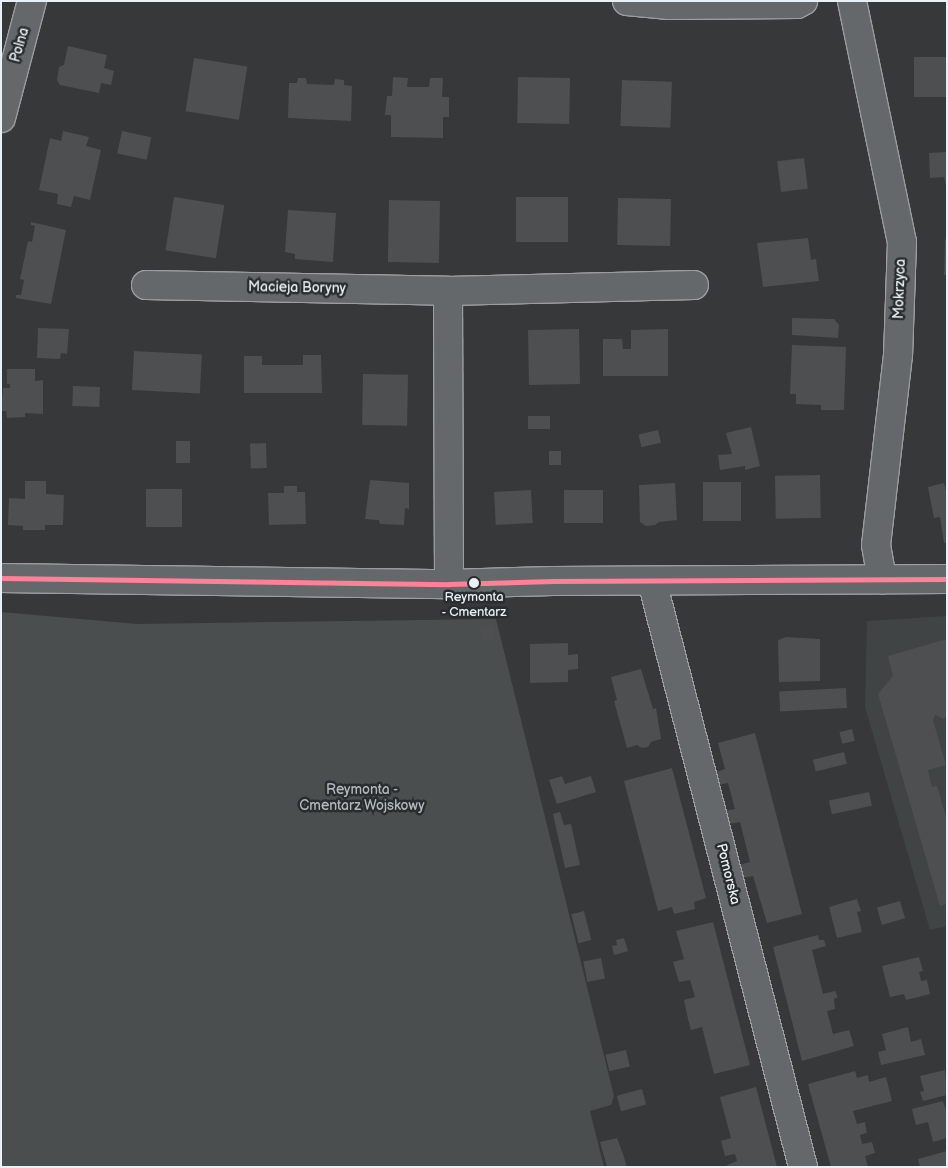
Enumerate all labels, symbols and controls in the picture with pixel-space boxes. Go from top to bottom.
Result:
street label: Polna [7,26,33,64]
street label: Mokrzyca [891,259,909,319]
street label: Macieja Boryny [248,279,346,297]
marker: Reymonta - Cmentarz [469,578,479,588]
place label: Reymonta - Cmentarz [441,590,507,621]
park label: Reymonta - Cmentarz Wojskowy [299,782,425,814]
street label: Pomorska [712,842,744,906]

